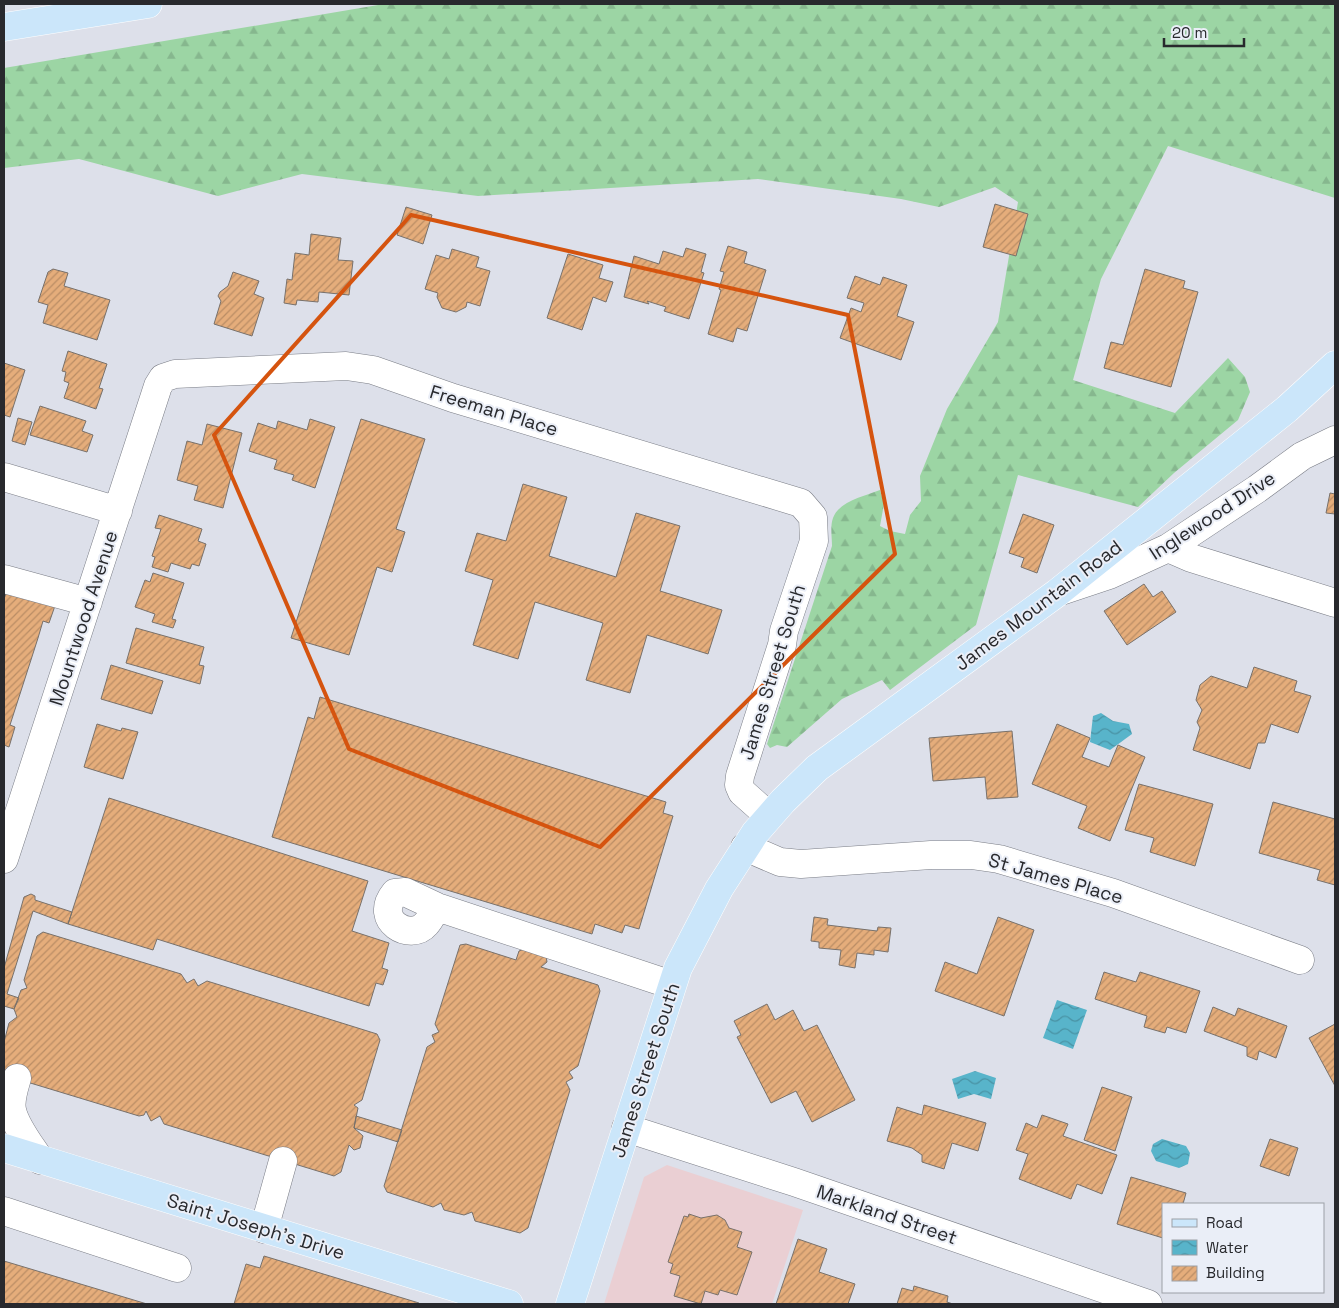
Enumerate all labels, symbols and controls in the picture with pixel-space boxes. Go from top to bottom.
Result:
scale bar [1164,15,1244,47]
text: 20 m [1172,23,1207,42]
street label: Freeman Place [427,379,561,442]
street label: Inglewood Drive [1145,465,1280,565]
street label: Mountwood Avenue [43,528,124,709]
street label: James Mountain Road [950,534,1127,676]
street label: James Street South [734,581,811,763]
street label: St James Place [986,847,1126,910]
street label: James Street South [605,979,686,1161]
street label: Markland Street [813,1179,960,1250]
street label: Saint Joseph's Drive [164,1188,348,1265]
legend [1162,1203,1324,1293]
text: Road [1206,1213,1243,1232]
text: Water [1206,1238,1249,1257]
text: Building [1206,1263,1265,1282]

